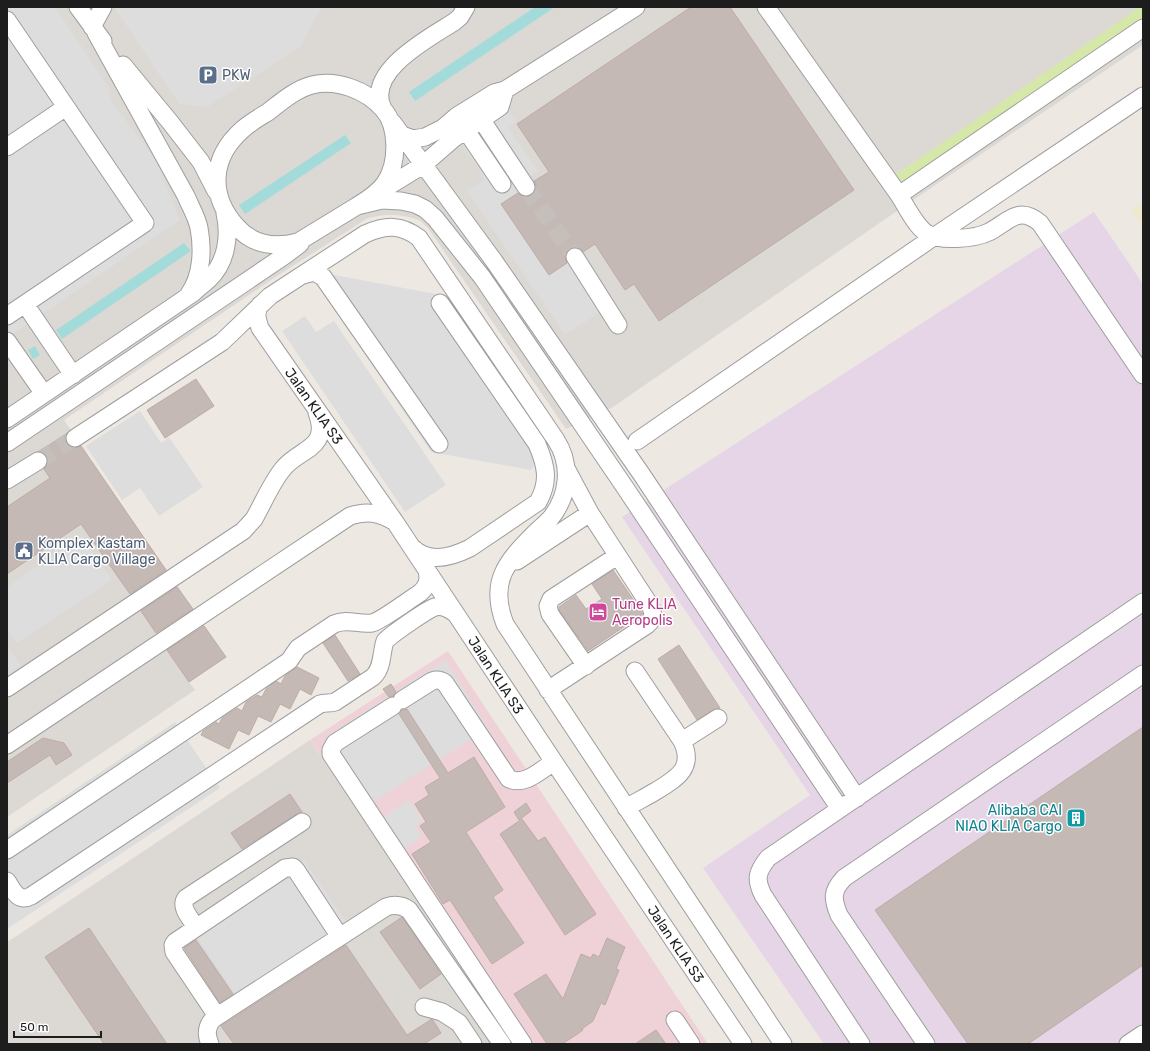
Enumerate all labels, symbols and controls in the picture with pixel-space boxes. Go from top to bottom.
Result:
parking icon: PKW [197,64,219,86]
place label: PKW [222,67,251,84]
street label: Jalan KLIA S3 [281,365,346,448]
place label: Komplex Kastam KLIA Cargo Village [38,535,156,568]
public building icon: Komplex Kastam KLIA Cargo Village [13,540,35,562]
place label: Tune KLIA Aeropolis [612,596,677,629]
hotel icon: Tune KLIA Aeropolis [587,601,609,623]
street label: Jalan KLIA S3 [464,633,527,717]
place label: Alibaba CAI NIAO KLIA Cargo [955,802,1062,835]
building icon: Alibaba CAI NIAO KLIA Cargo [1065,807,1087,829]
street label: Jalan KLIA S3 [644,903,708,986]
scale bar [14,1013,101,1039]
text: 50 m [20,1020,48,1034]

